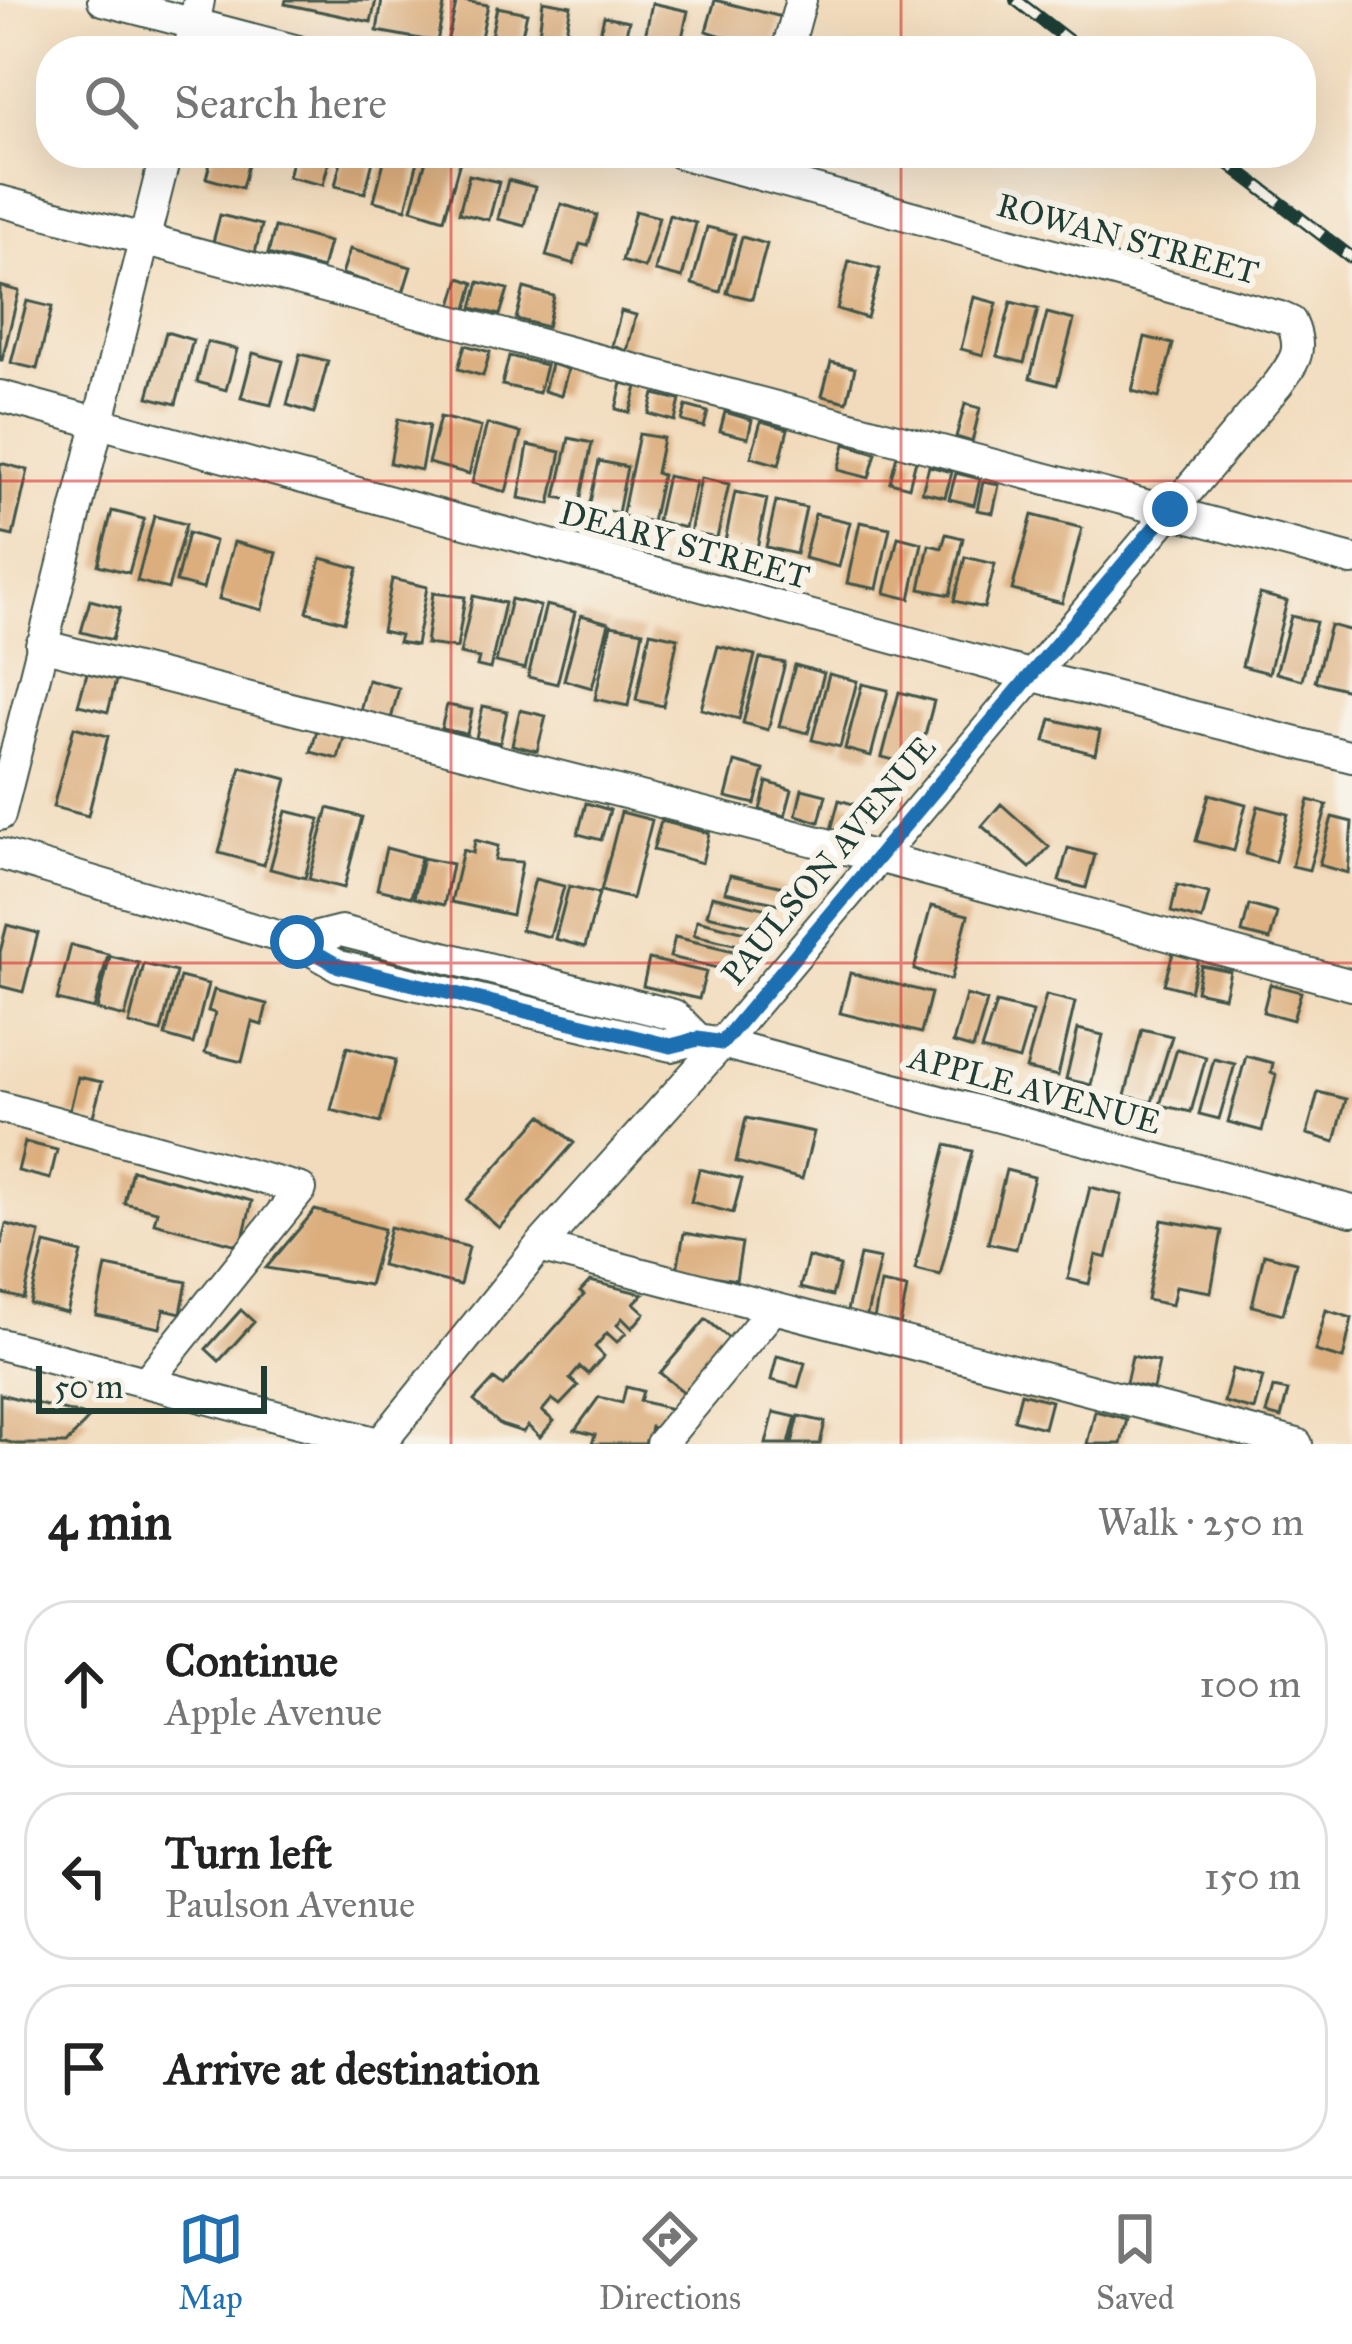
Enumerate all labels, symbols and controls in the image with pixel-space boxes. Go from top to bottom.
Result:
search box [36,36,1316,168]
icon: search [78,69,144,135]
text: Search here [174,75,387,130]
street label: ROWAN STREET [993,185,1263,293]
route end [1143,482,1197,536]
street label: DEARY STREET [556,492,814,598]
street label: PAULSON AVENUE [713,728,944,993]
route start [270,915,324,969]
street label: APPLE AVENUE [902,1037,1165,1143]
scale bar [36,1360,267,1413]
text: 50 m [54,1367,123,1407]
text: 4 min [48,1491,172,1553]
text: Walk · 250 m [1097,1498,1304,1546]
text: Continue [165,1633,338,1688]
icon: ahead [51,1651,117,1717]
text: 100 m [1199,1660,1301,1708]
text: Apple Avenue [165,1688,382,1736]
text: Turn left [165,1825,332,1880]
icon: left [51,1843,117,1909]
text: 150 m [1204,1852,1301,1900]
text: Paulson Avenue [165,1880,415,1928]
icon: arrive [51,2035,117,2101]
text: Arrive at destination [165,2041,540,2096]
tab: Map [178,2206,244,2318]
tab: Directions [599,2206,741,2318]
tab: Saved [1096,2206,1174,2318]

